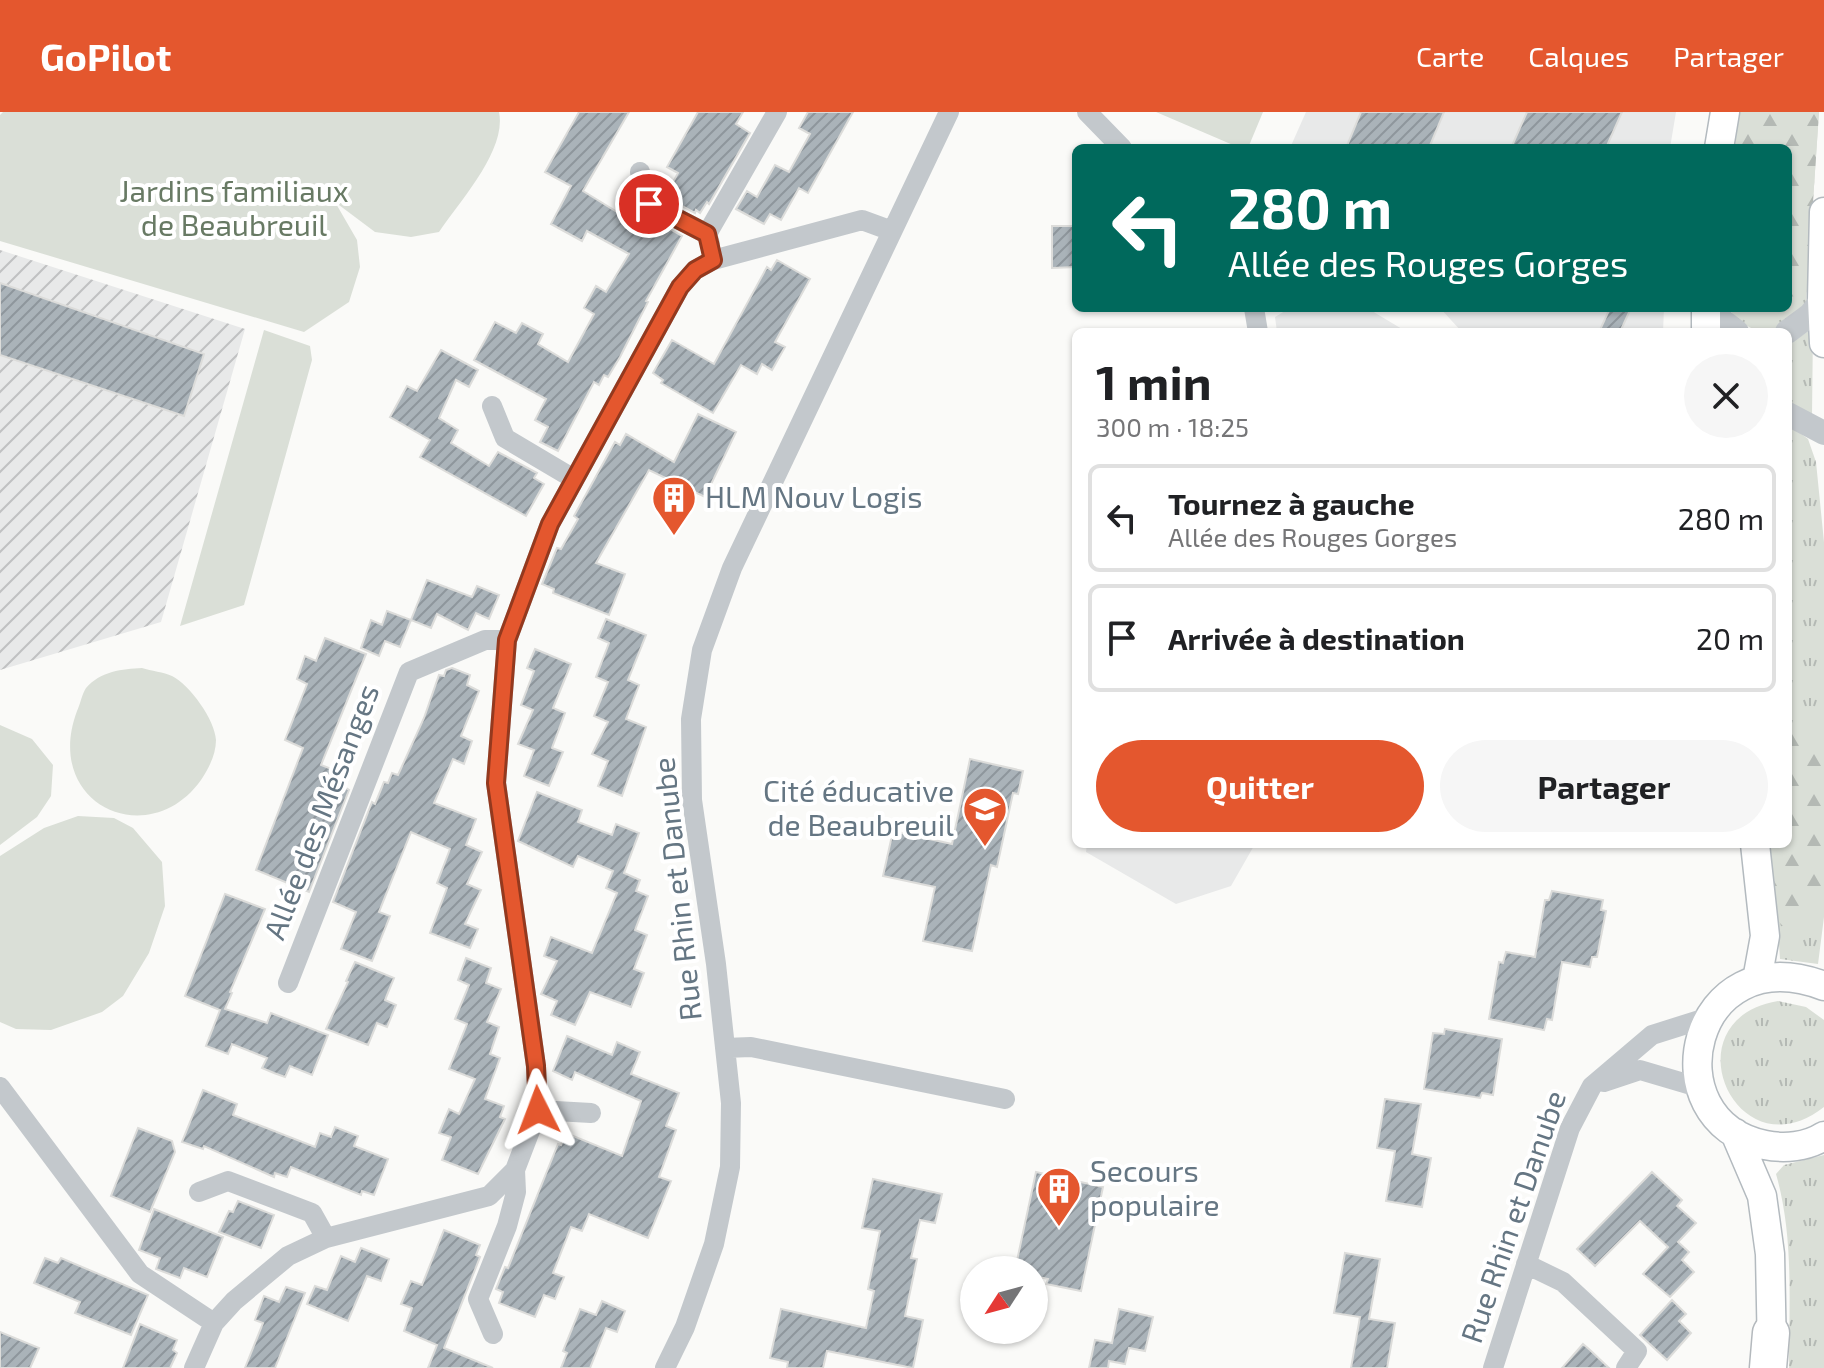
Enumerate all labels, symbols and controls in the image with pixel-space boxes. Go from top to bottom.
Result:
text: GoPilot [40,33,171,79]
text: Carte [1416,39,1484,73]
text: Calques [1528,39,1629,73]
text: Partager [1673,39,1784,73]
pin [615,170,683,238]
park label: Jardins familiaux de Beaubreuil [119,172,349,242]
text: 280 m [1228,173,1392,240]
icon: left [1096,176,1200,280]
icon: arrive [627,182,671,226]
text: Allée des Rouges Gorges [1228,241,1628,284]
text: 1 min [1096,352,1212,410]
button: close [1684,354,1768,438]
text: 300 m · 18:25 [1096,411,1249,442]
building icon: HLM Nouv Logis [650,474,698,537]
place label: HLM Nouv Logis [705,478,923,514]
text: Tournez à gauche [1168,485,1415,521]
icon: left [1100,496,1144,540]
text: 280 m [1678,500,1764,536]
text: Allée des Rouges Gorges [1168,521,1457,552]
icon: arrive [1100,616,1144,660]
text: Arrivée à destination [1168,620,1465,656]
text: 20 m [1696,620,1764,656]
street label: Allée des Mésanges [255,679,385,944]
button: Quitter [1096,740,1424,832]
button: Partager [1440,740,1768,832]
street label: Rue Rhin et Danube [644,756,708,1023]
place label: Cité éducative de Beaubreuil [763,772,954,842]
school or university icon: Cité éducative de Beaubreuil [961,785,1009,848]
position arrow [496,1068,580,1152]
street label: Rue Rhin et Danube [1452,1086,1572,1347]
place label: Secours populaire [1090,1152,1220,1222]
building icon: Secours populaire [1035,1165,1083,1228]
north arrow [960,1256,1048,1344]
map controls [960,1256,1048,1344]

